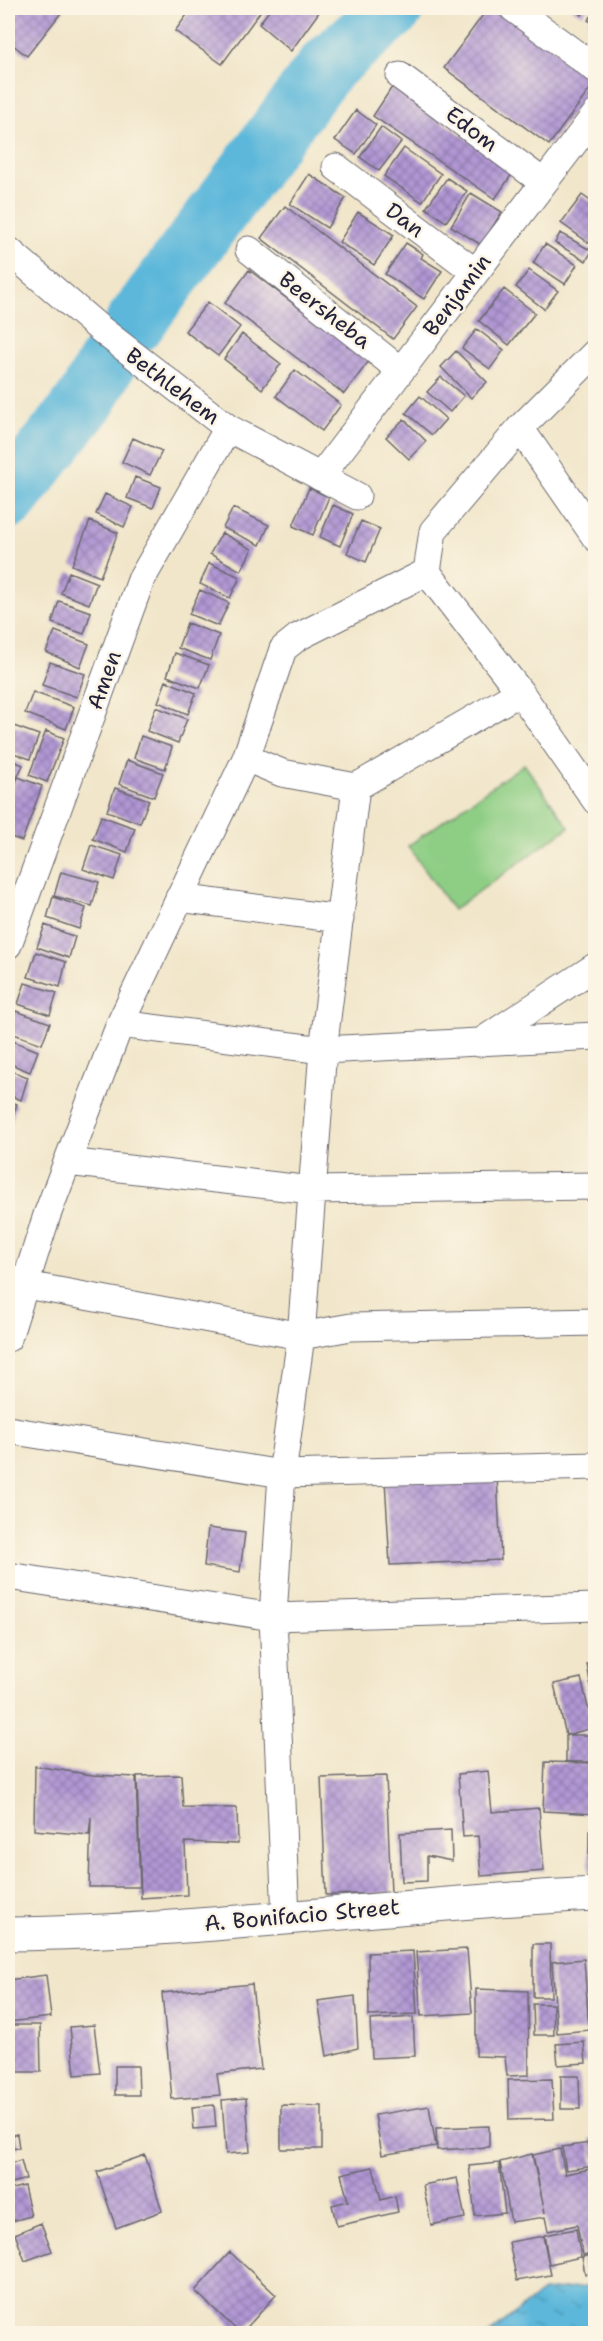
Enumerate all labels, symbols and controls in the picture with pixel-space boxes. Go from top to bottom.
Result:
street label: Edom [440,100,504,158]
street label: Dan [380,196,430,244]
street label: Benjamin [417,248,497,342]
street label: Beersheba [273,265,377,355]
street label: Bethlehem [120,341,226,431]
street label: Amen [80,647,128,713]
street label: A. Bonifacio Street [203,1892,401,1938]

